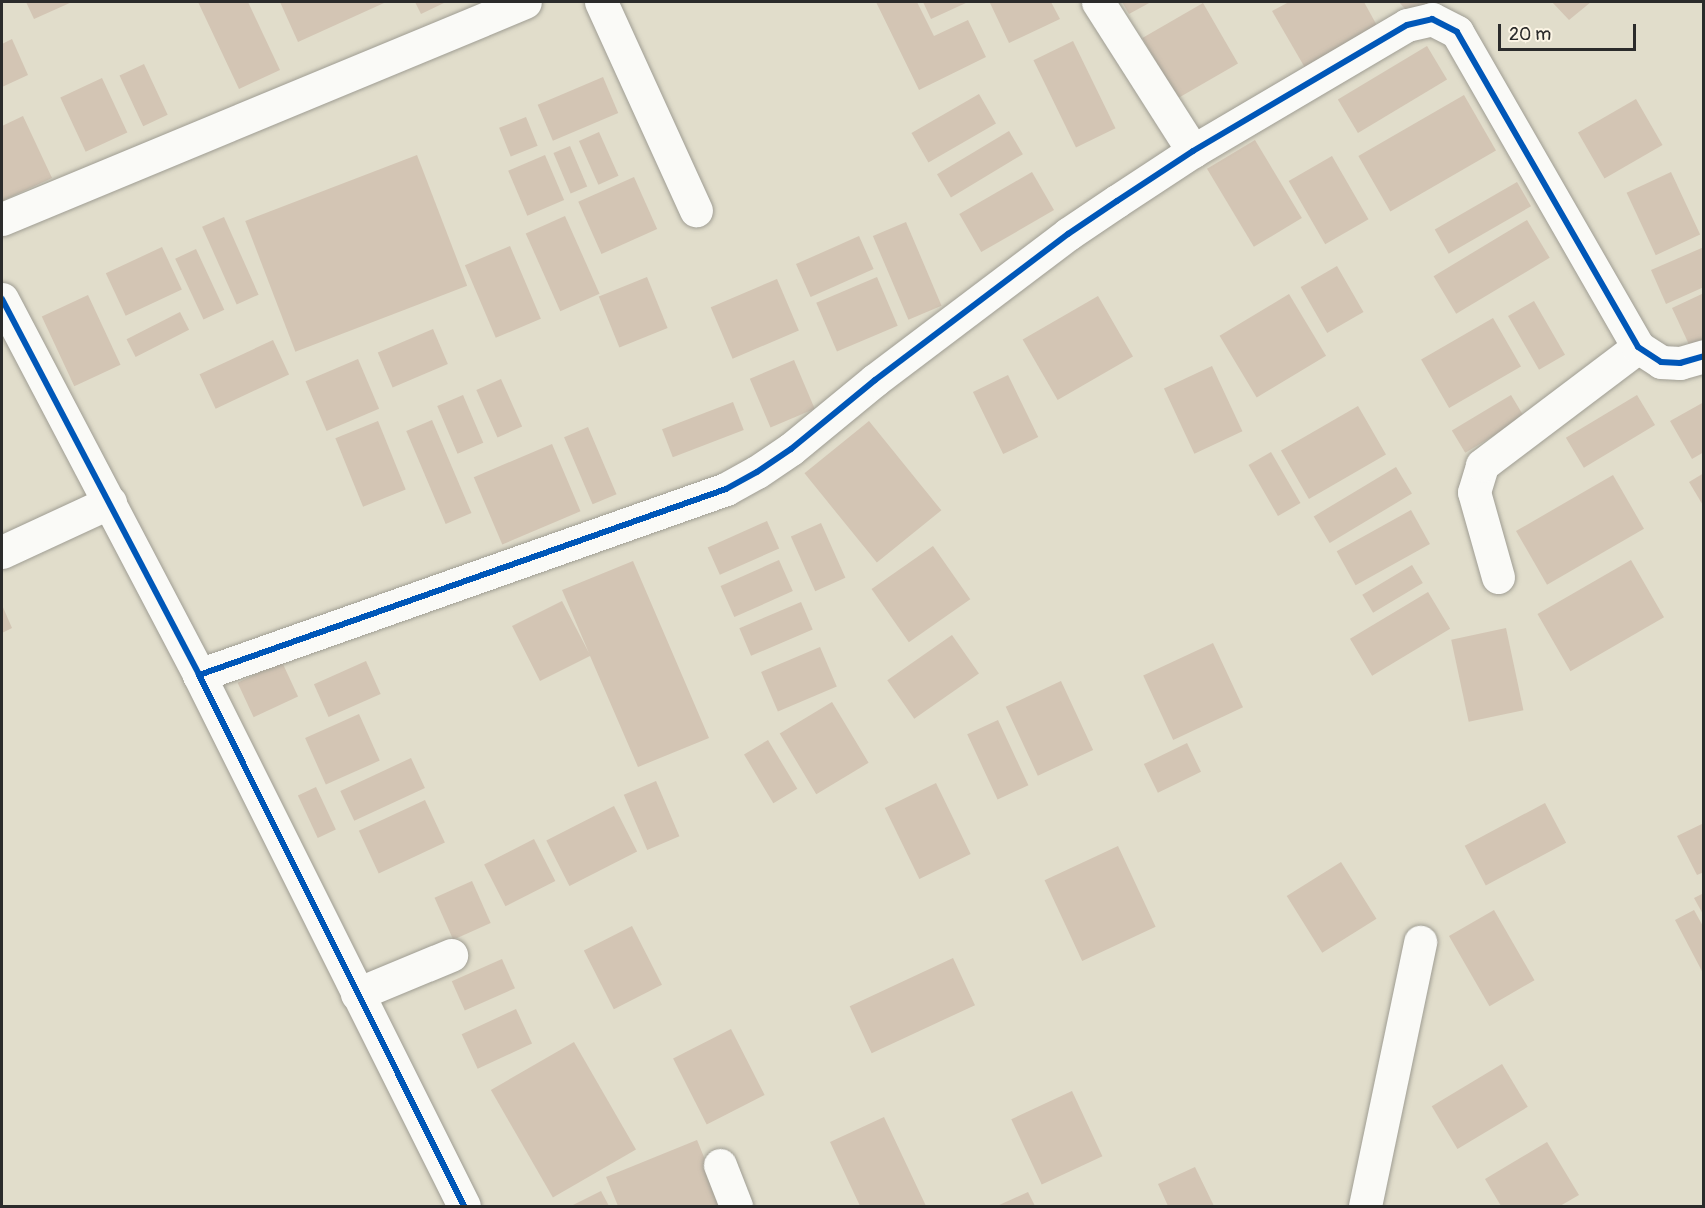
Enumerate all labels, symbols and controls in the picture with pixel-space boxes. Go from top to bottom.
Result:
scale bar [1501,12,1639,50]
text: 20 m [1509,23,1551,46]

